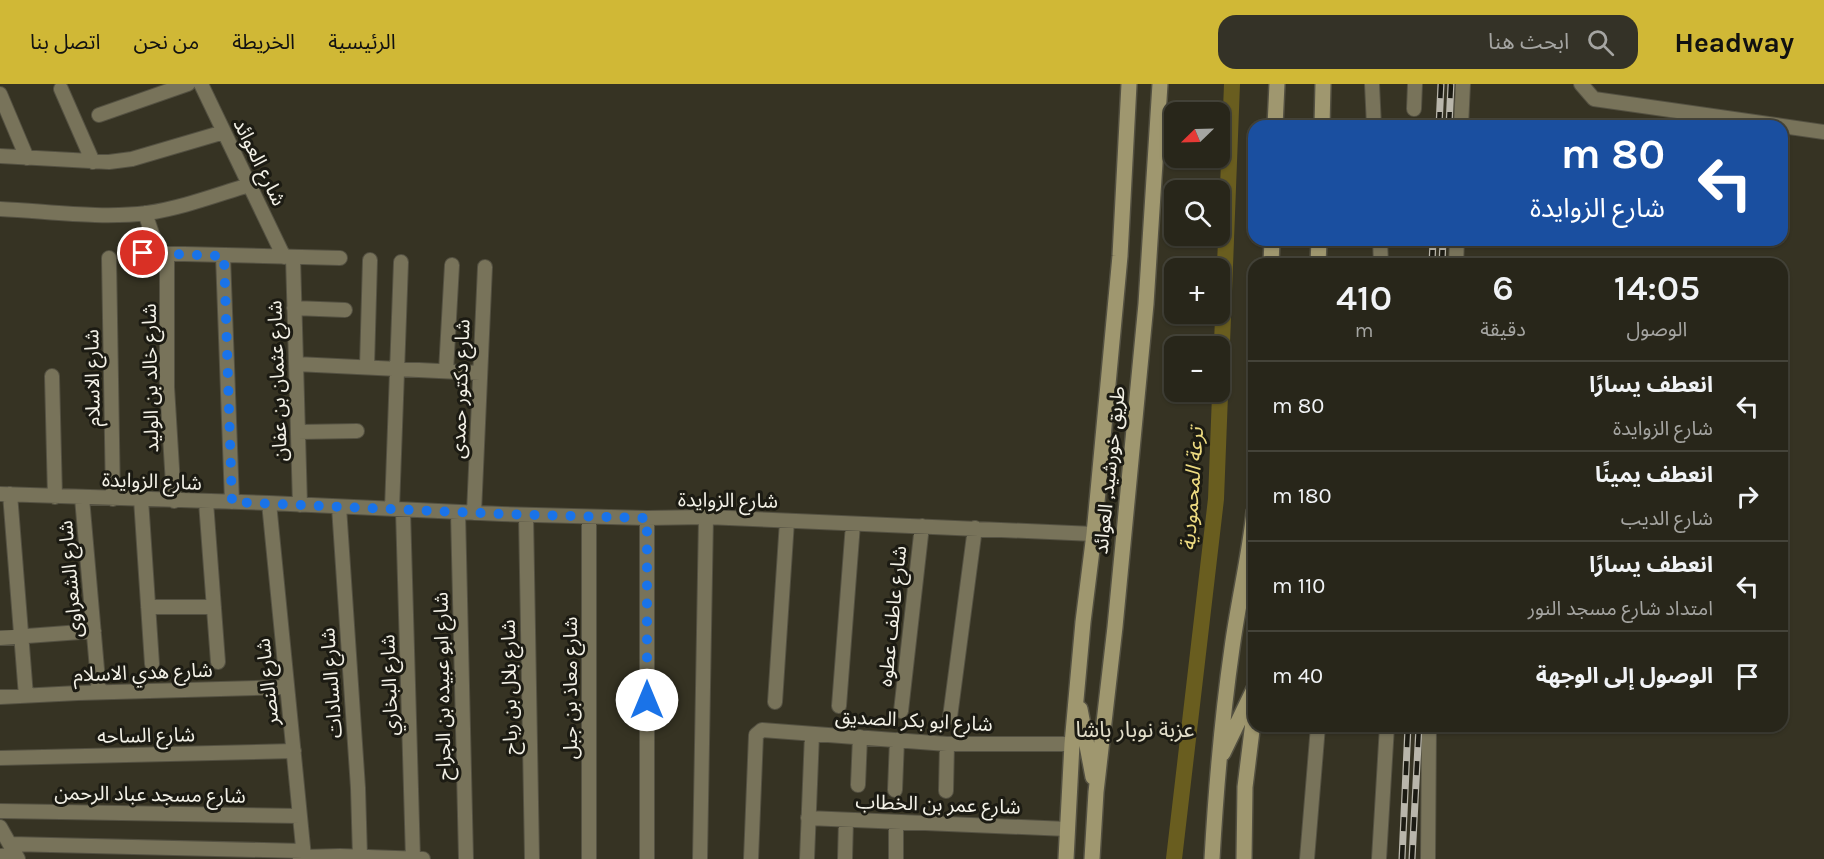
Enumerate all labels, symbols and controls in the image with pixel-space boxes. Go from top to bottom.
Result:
search box [1218,15,1638,69]
icon: search [1584,26,1617,59]
text: Headway [1674,26,1794,59]
text: ابحث هنا [1488,29,1569,55]
text: اتصل بنا [30,30,101,54]
text: من نحن [134,30,199,54]
text: الخريطة [232,30,295,54]
text: الرئيسية [328,30,396,54]
north arrow [1164,102,1230,168]
map controls [1164,102,1230,402]
street label: شارع العوائد [226,115,291,211]
text: 80 m [1561,129,1665,179]
icon: left [1686,144,1764,222]
button: search [1164,180,1230,246]
text: شارع الزوايدة [1530,192,1665,224]
pin [117,227,168,278]
icon: arrive [126,236,159,269]
button: + [1164,258,1230,324]
text: 6 [1492,267,1514,309]
text: 14:05 [1614,267,1700,309]
text: 410 [1336,277,1392,319]
street label: شارع عثمان بن عفان [263,300,295,462]
street label: شارع خالد بن الوليد [138,303,166,453]
text: دقيقة [1480,318,1526,341]
text: الوصول [1626,318,1687,341]
street label: شارع دكتور حمدى [447,319,477,459]
text: m [1355,319,1373,342]
street label: شارع الاسلام [80,329,108,427]
button: − [1164,336,1230,402]
text: انعطف يسارًا [1589,372,1713,398]
street label: طريق خورشيد, العوائد [1089,385,1131,555]
icon: left [1731,390,1764,423]
text: 80 m [1272,393,1324,419]
text: شارع الزوايدة [1613,417,1713,440]
water label: ترعة المحمودية [1176,424,1208,552]
text: انعطف يمينًا [1595,462,1713,488]
street label: شارع الزوايدة [101,468,202,498]
icon: right [1731,480,1764,513]
text: 180 m [1272,483,1332,509]
street label: شارع الزوايدة [678,488,778,516]
text: شارع الديب [1621,507,1713,530]
street label: شارع الشعراوى [54,519,90,638]
street label: شارع عاطف عطوه [874,544,914,688]
text: انعطف يسارًا [1589,552,1713,578]
icon: left [1731,570,1764,603]
text: 110 m [1272,573,1325,599]
street label: شارع ابو عبيده بن الجراح [429,592,459,780]
text: امتداد شارع مسجد النور [1528,597,1713,620]
street label: شارع معاذ بن جبل [559,617,585,759]
street label: شارع بلال بن رباح [497,619,525,755]
street label: شارع السادات [316,627,350,739]
street label: شارع البخاري [376,634,406,736]
street label: شارع النصر [251,637,287,728]
street label: شارع هدي الاسلام [73,659,213,690]
icon: arrive [1731,660,1764,693]
text: 40 m [1272,663,1323,689]
text: الوصول إلى الوجهة [1536,663,1713,689]
position arrow [615,668,679,732]
street label: شارع ابو بكر الصديق [834,705,993,739]
district label: عزبة نوبار باشا [1076,717,1194,743]
street label: شارع الساحه [97,723,195,751]
street label: شارع مسجد عباد الرحمن [54,781,246,811]
street label: شارع عمر بن الخطاب [855,790,1021,822]

